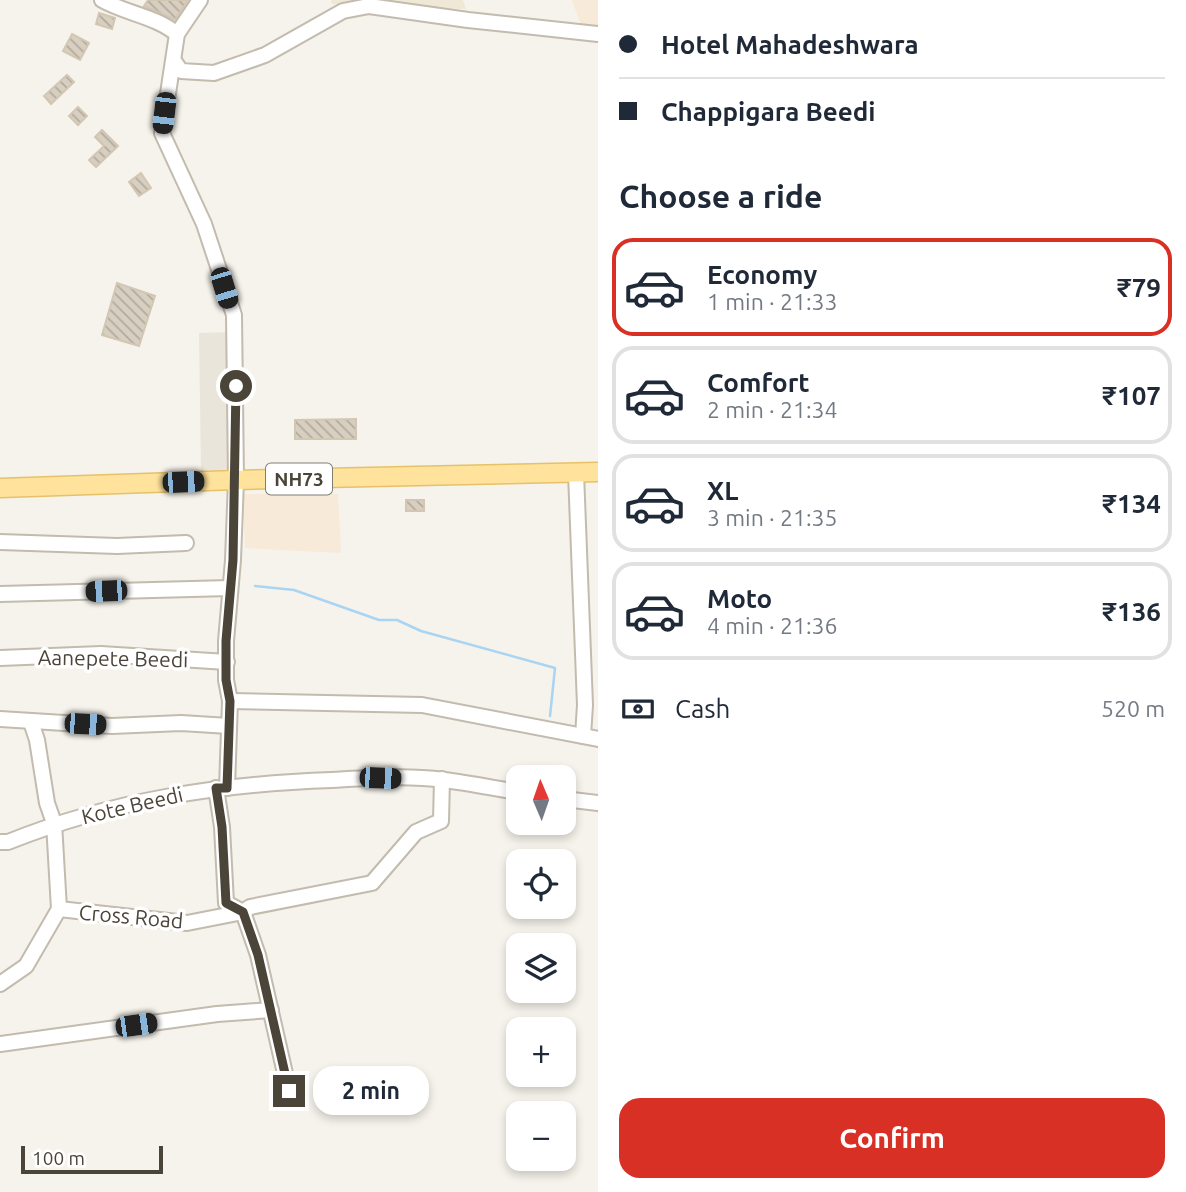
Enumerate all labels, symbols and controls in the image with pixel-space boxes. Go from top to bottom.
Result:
text: Hotel Mahadeshwara [661,30,919,59]
car [152,91,177,135]
text: Chappigara Beedi [661,97,876,126]
text: Choose a ride [619,178,822,214]
icon: car [623,256,686,319]
text: Economy [707,260,817,289]
car [208,265,241,311]
text: ₹79 [1117,273,1161,302]
text: 1 min · 21:33 [707,289,838,314]
icon: car [623,364,686,427]
text: Comfort [707,368,810,397]
route start [220,370,252,402]
text: ₹107 [1102,381,1161,410]
text: 2 min · 21:34 [707,397,838,422]
road number: NH73 [266,464,332,494]
car [162,471,205,493]
icon: car [623,472,686,535]
text: XL [707,476,738,505]
text: ₹134 [1102,489,1161,518]
text: 3 min · 21:35 [707,505,838,530]
car [85,580,128,602]
icon: car [623,580,686,643]
text: Moto [707,584,772,613]
text: ₹136 [1102,597,1161,626]
text: 4 min · 21:36 [707,613,838,638]
street label: Aanepete Beedi [38,645,188,671]
icon: cash [619,690,657,728]
text: Cash [675,694,730,723]
text: 520 m [1101,696,1165,721]
car [64,712,107,736]
north arrow [506,765,576,835]
map controls [506,765,576,1171]
car [359,767,402,789]
street label: Kote Beedi [79,782,185,828]
button: locate [506,849,576,919]
street label: Cross Road [78,899,184,933]
button: layers [506,933,576,1003]
car [114,1012,159,1038]
button: + [506,1017,576,1087]
callout: 2 min [314,1066,429,1116]
route end [273,1075,305,1107]
text: 2 min [342,1078,400,1103]
button: Confirm [619,1098,1165,1178]
button: − [506,1101,576,1171]
scale bar [21,1143,163,1175]
text: 100 m [32,1147,85,1169]

